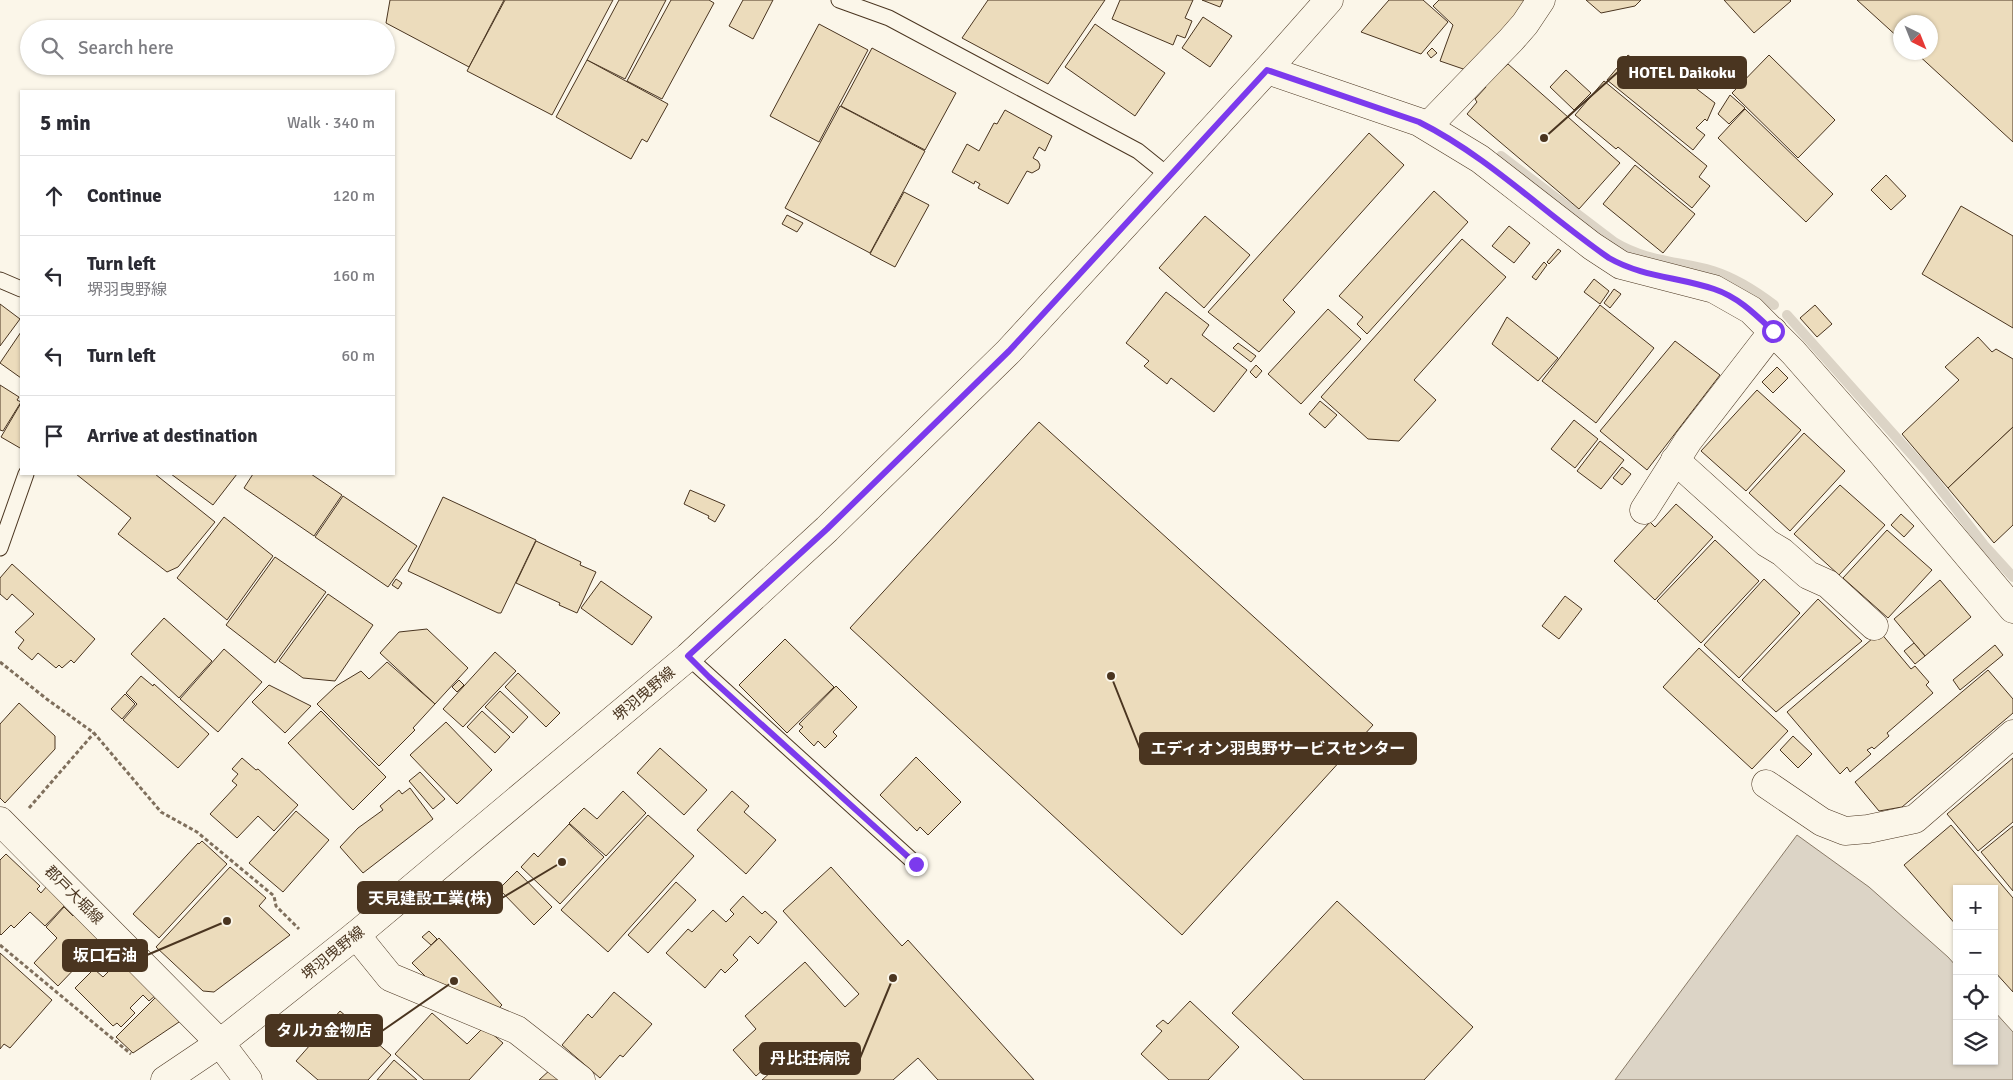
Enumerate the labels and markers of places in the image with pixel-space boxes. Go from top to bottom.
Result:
callout: HOTEL Daikoku [1618,57,1746,88]
callout: エディオン羽曳野サービスセンター [1140,733,1416,764]
callout: 天見建設工業(株) [358,882,502,913]
callout: 坂口石油 [63,940,147,971]
callout: タルカ金物店 [266,1015,382,1046]
callout: 丹比荘病院 [760,1043,860,1074]

